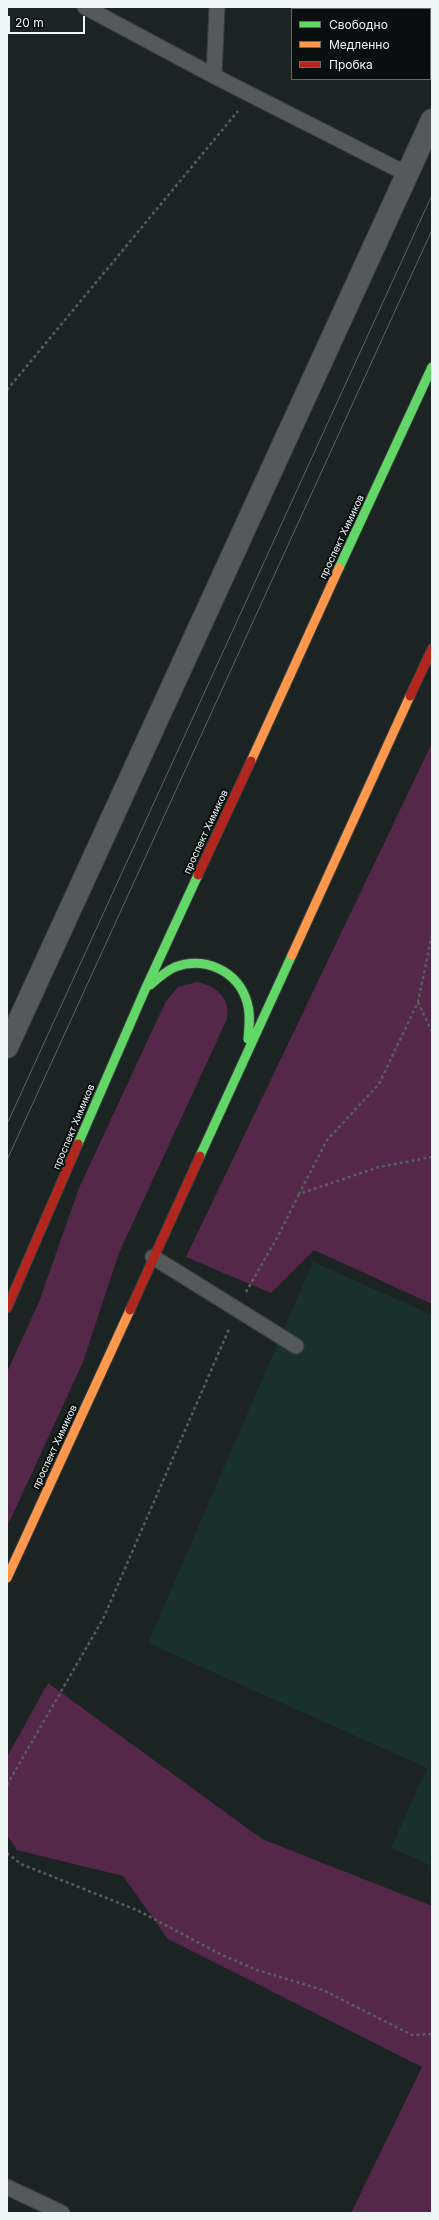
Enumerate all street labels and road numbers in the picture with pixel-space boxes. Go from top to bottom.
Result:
street label: проспект Химиков [317,493,367,581]
street label: проспект Химиков [181,788,231,876]
street label: проспект Химиков [51,1083,97,1171]
street label: проспект Химиков [30,1403,80,1491]

